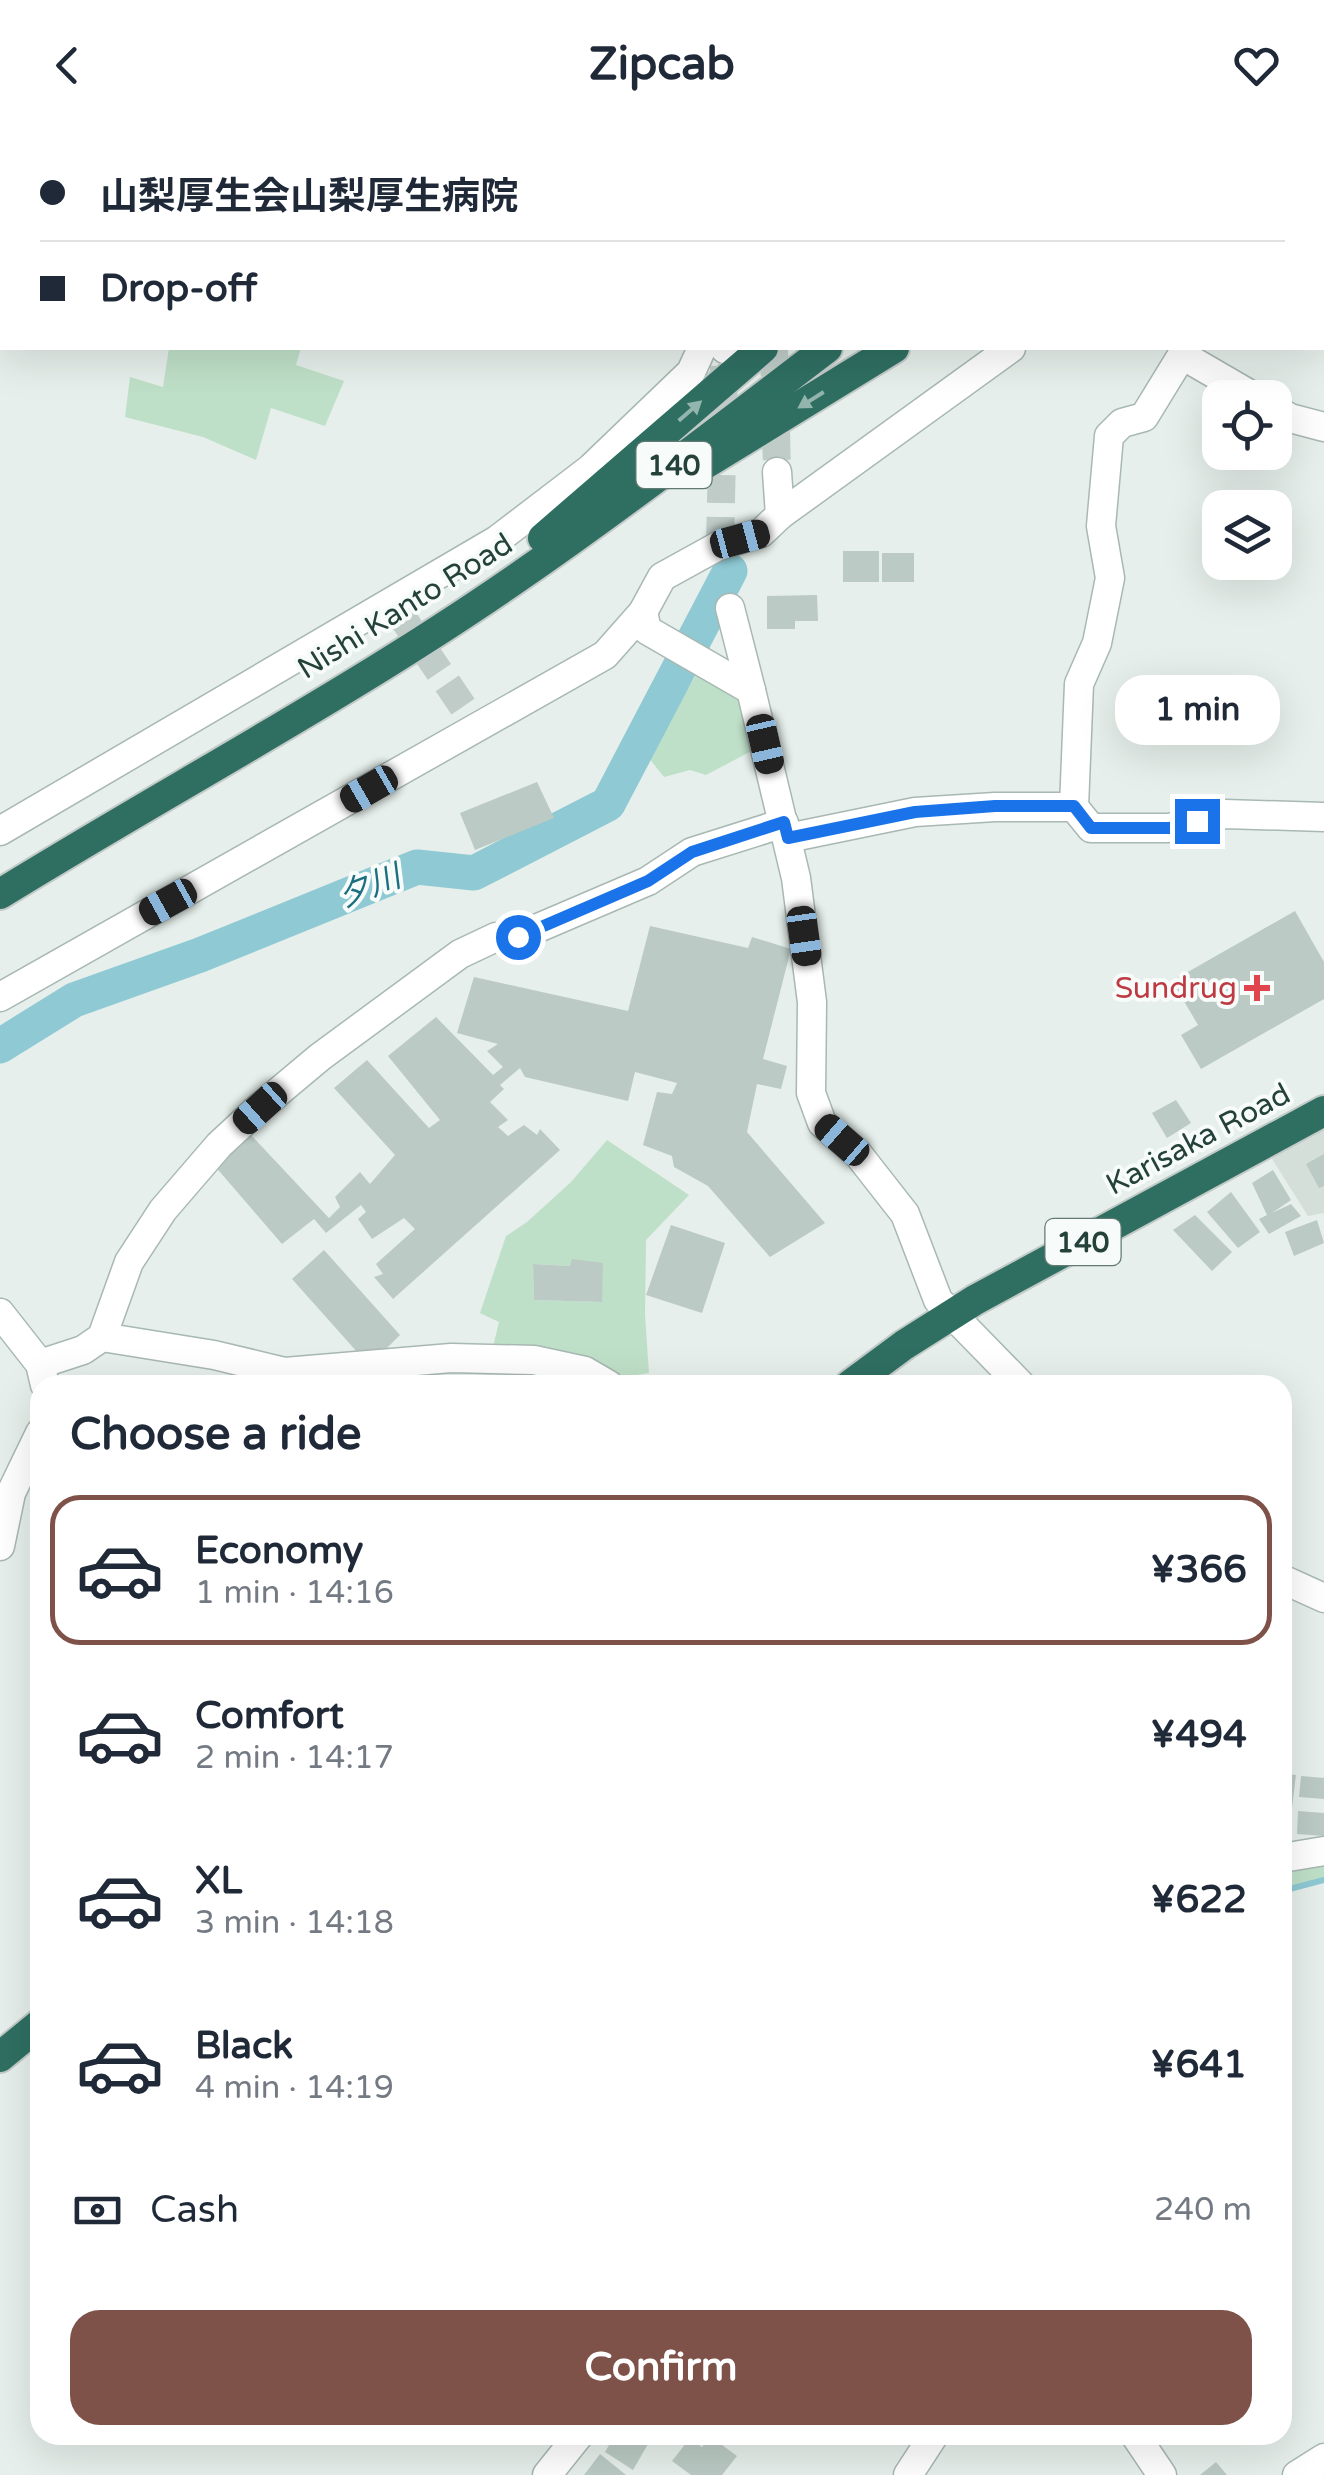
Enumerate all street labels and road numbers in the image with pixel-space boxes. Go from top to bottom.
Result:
road number: 140 [636,442,712,488]
street label: Nishi Kanto Road [291,525,520,687]
street label: Karisaka Road [1100,1075,1297,1203]
road number: 140 [1046,1219,1120,1265]

